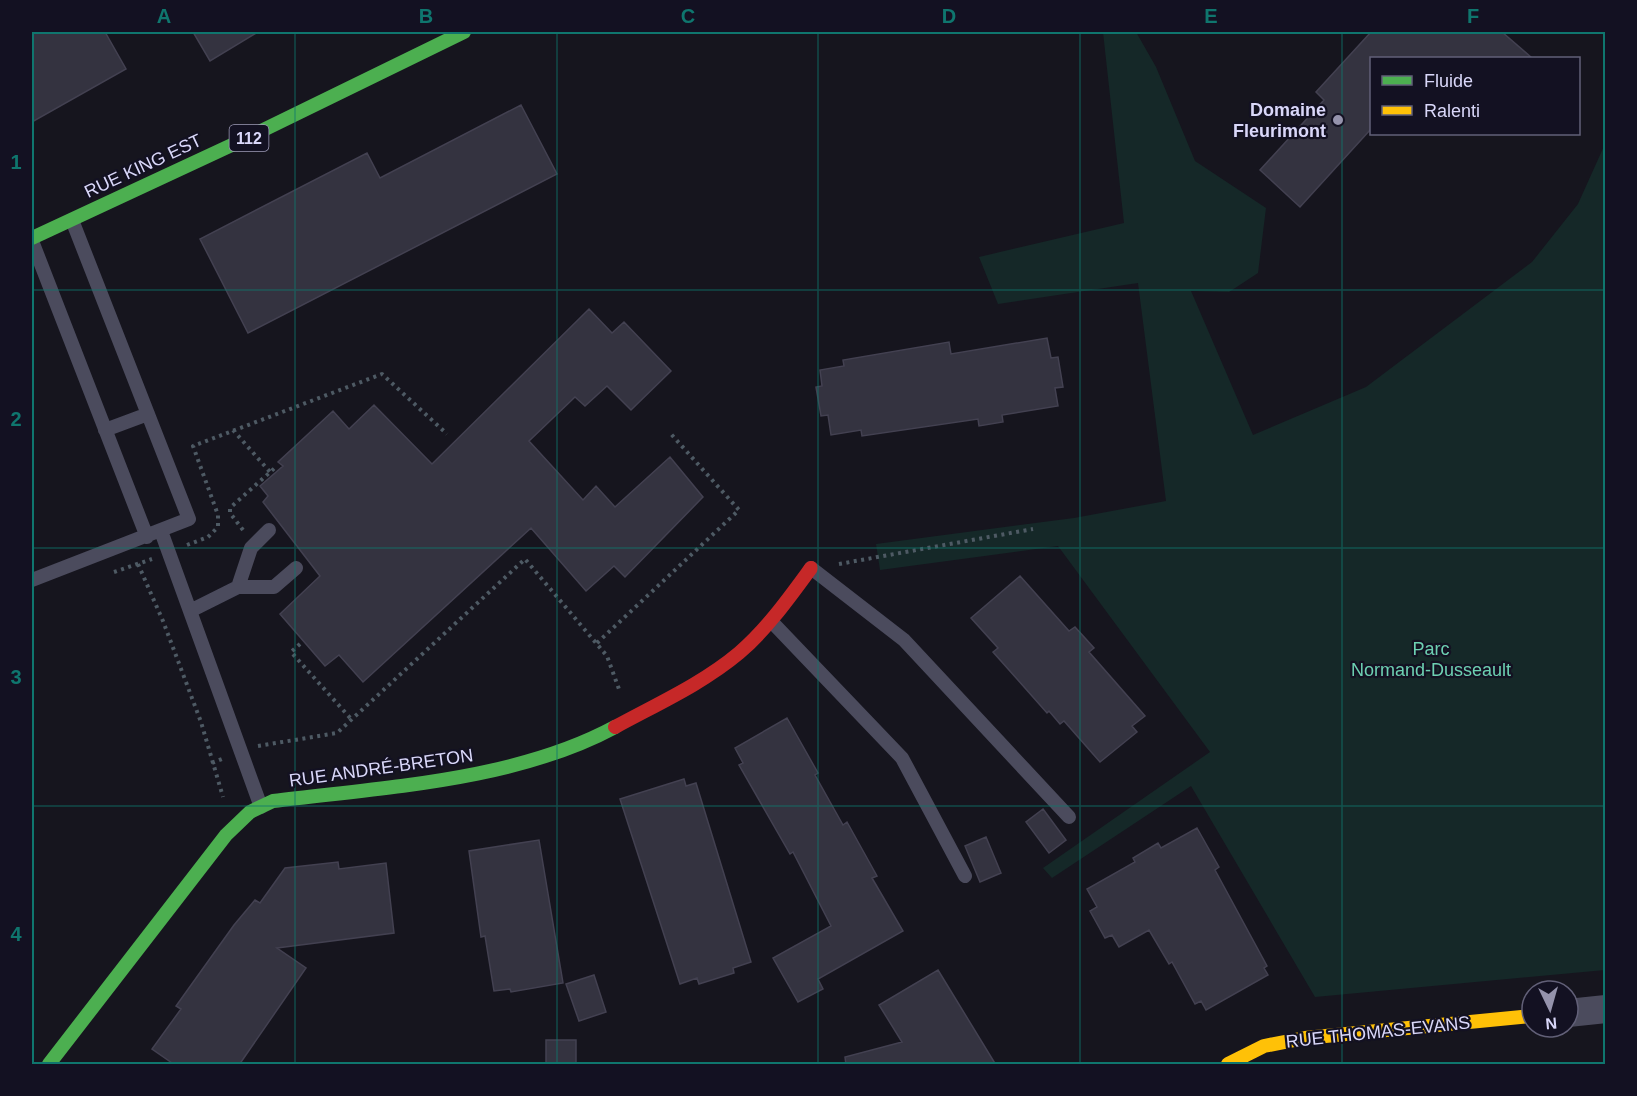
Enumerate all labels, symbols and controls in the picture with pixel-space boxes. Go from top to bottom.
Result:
text: A [157,5,171,27]
text: B [419,5,433,27]
text: C [681,5,695,27]
text: D [942,5,956,27]
text: E [1204,5,1218,27]
text: F [1467,5,1479,27]
legend [1370,57,1580,135]
text: Fluide [1424,71,1473,91]
place label: Domaine Fleurimont [1233,100,1326,141]
text: Ralenti [1424,101,1480,121]
marker: Domaine Fleurimont [1331,113,1345,127]
road number: 112 [230,125,268,151]
street label: RUE KING EST [81,130,205,202]
text: 1 [10,151,22,173]
text: 2 [10,408,22,430]
park label: Parc Normand-Dusseault [1351,639,1511,680]
text: 3 [10,666,22,688]
street label: RUE ANDRÉ-BRETON [288,745,474,791]
text: 4 [10,923,22,945]
north arrow [1520,979,1580,1039]
street label: RUE THOMAS-EVANS [1285,1012,1471,1052]
text: N [1545,1014,1558,1032]

